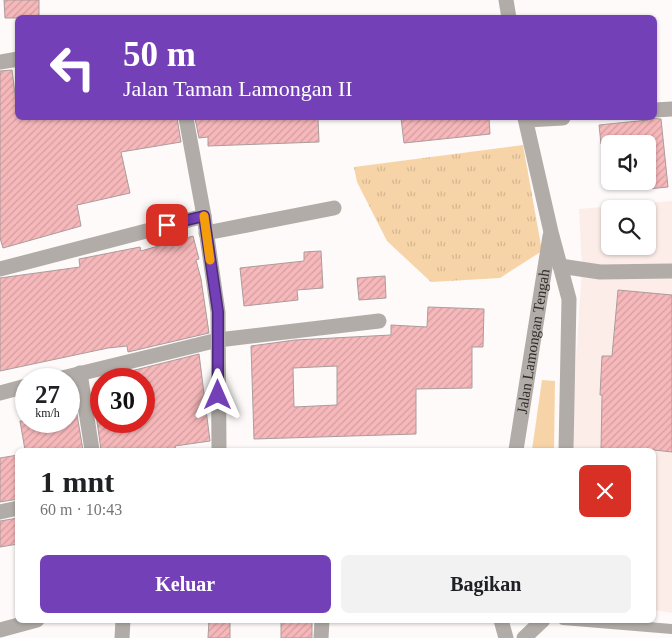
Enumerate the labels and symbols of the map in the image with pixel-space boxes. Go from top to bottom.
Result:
pin [146,204,188,246]
street label: Jalan Lamongan Tengah [514,267,553,415]
speed limit sign: 30 [90,368,155,433]
position arrow [191,368,243,420]

